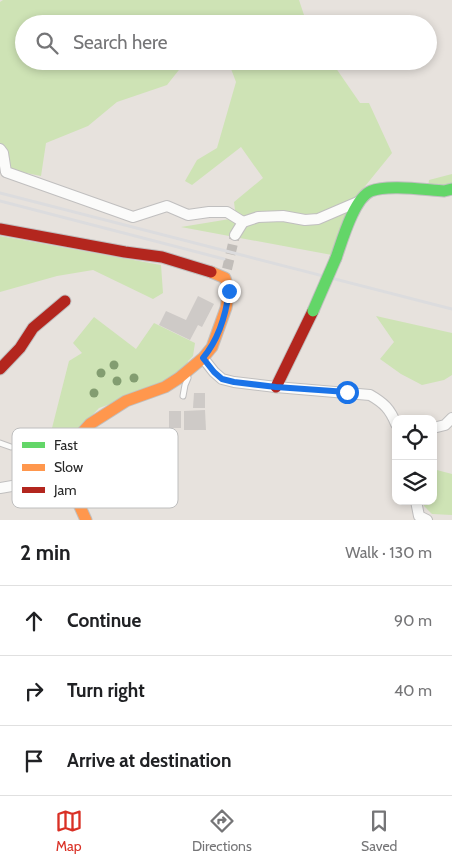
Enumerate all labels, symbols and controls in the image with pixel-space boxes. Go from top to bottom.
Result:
search box [15,15,437,70]
icon: search [33,29,61,57]
text: Search here [73,31,167,54]
route end [218,280,241,303]
route start [336,381,359,404]
map controls [392,415,437,505]
button: locate [392,415,437,460]
legend [12,428,178,508]
text: Fast [54,436,78,454]
text: Slow [54,458,83,476]
button: layers [392,460,437,505]
text: Jam [53,481,76,499]
text: 2 min [20,540,71,565]
text: Walk · 130 m [345,543,432,562]
icon: ahead [20,607,48,635]
text: Continue [67,609,141,632]
text: 90 m [394,611,432,630]
icon: right [20,677,48,705]
text: Turn right [67,679,145,702]
text: 40 m [394,681,432,700]
icon: arrive [20,747,48,775]
text: Arrive at destination [67,749,231,772]
tab: Map [55,807,83,855]
tab: Directions [192,807,252,855]
tab: Saved [361,807,397,855]

